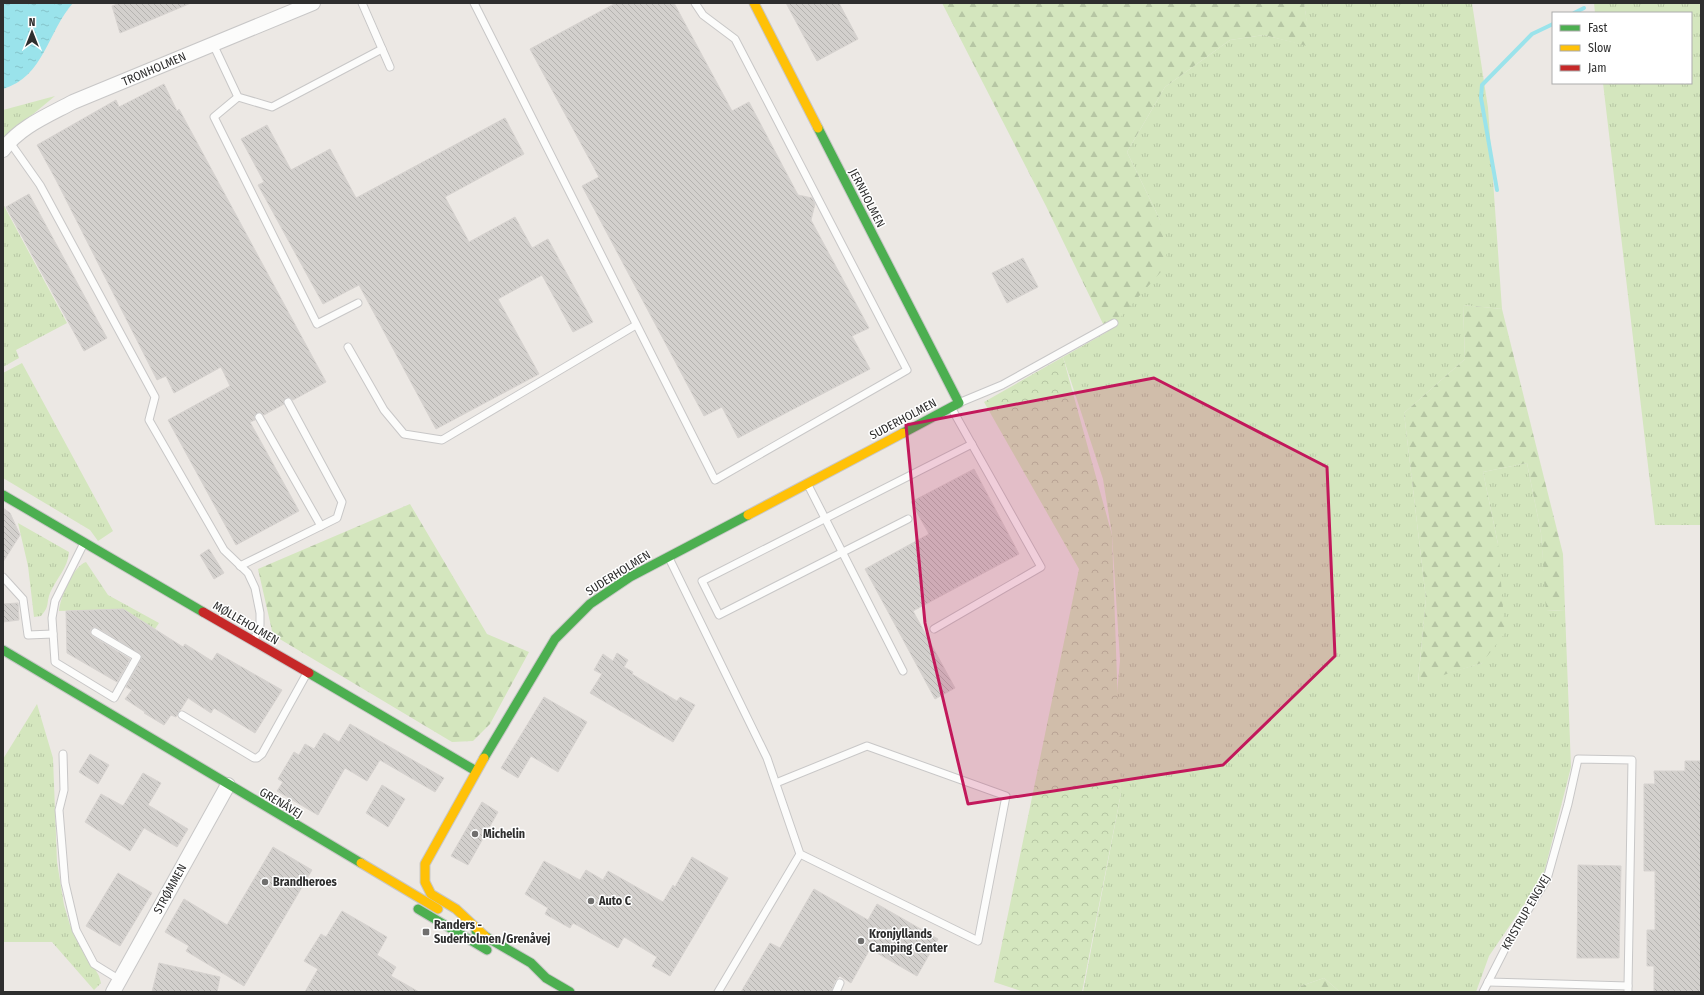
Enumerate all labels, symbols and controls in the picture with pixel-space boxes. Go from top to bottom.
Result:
north arrow [12,12,52,52]
legend [1552,12,1692,84]
text: N [29,16,35,29]
text: Fast [1588,21,1607,35]
text: Slow [1588,41,1611,55]
street label: TRONHOLMEN [120,49,188,89]
text: Jam [1588,61,1606,75]
street label: JERNHOLMEN [846,166,888,230]
street label: SUDERHOLMEN [867,396,939,442]
street label: SUDERHOLMEN [583,548,653,598]
street label: MØLLEHOLMEN [211,599,281,647]
street label: GRENÅVEJ [257,783,306,821]
place label: Michelin [483,827,525,841]
marker: Michelin [470,829,480,839]
street label: STRØMMEN [151,862,189,916]
street label: KRISTRUP ENGVEJ [1499,872,1553,952]
place label: Brandheroes [273,875,337,889]
marker: Brandheroes [260,877,270,887]
place label: Auto C [598,894,632,908]
marker: Auto C [586,896,596,906]
place label: Randers - Suderholmen/Grenåvej [434,918,550,946]
marker: Randers - Suderholmen/Grenåvej [421,927,431,937]
place label: Kronjyllands Camping Center [869,927,948,955]
marker: Kronjyllands Camping Center [856,936,866,946]

